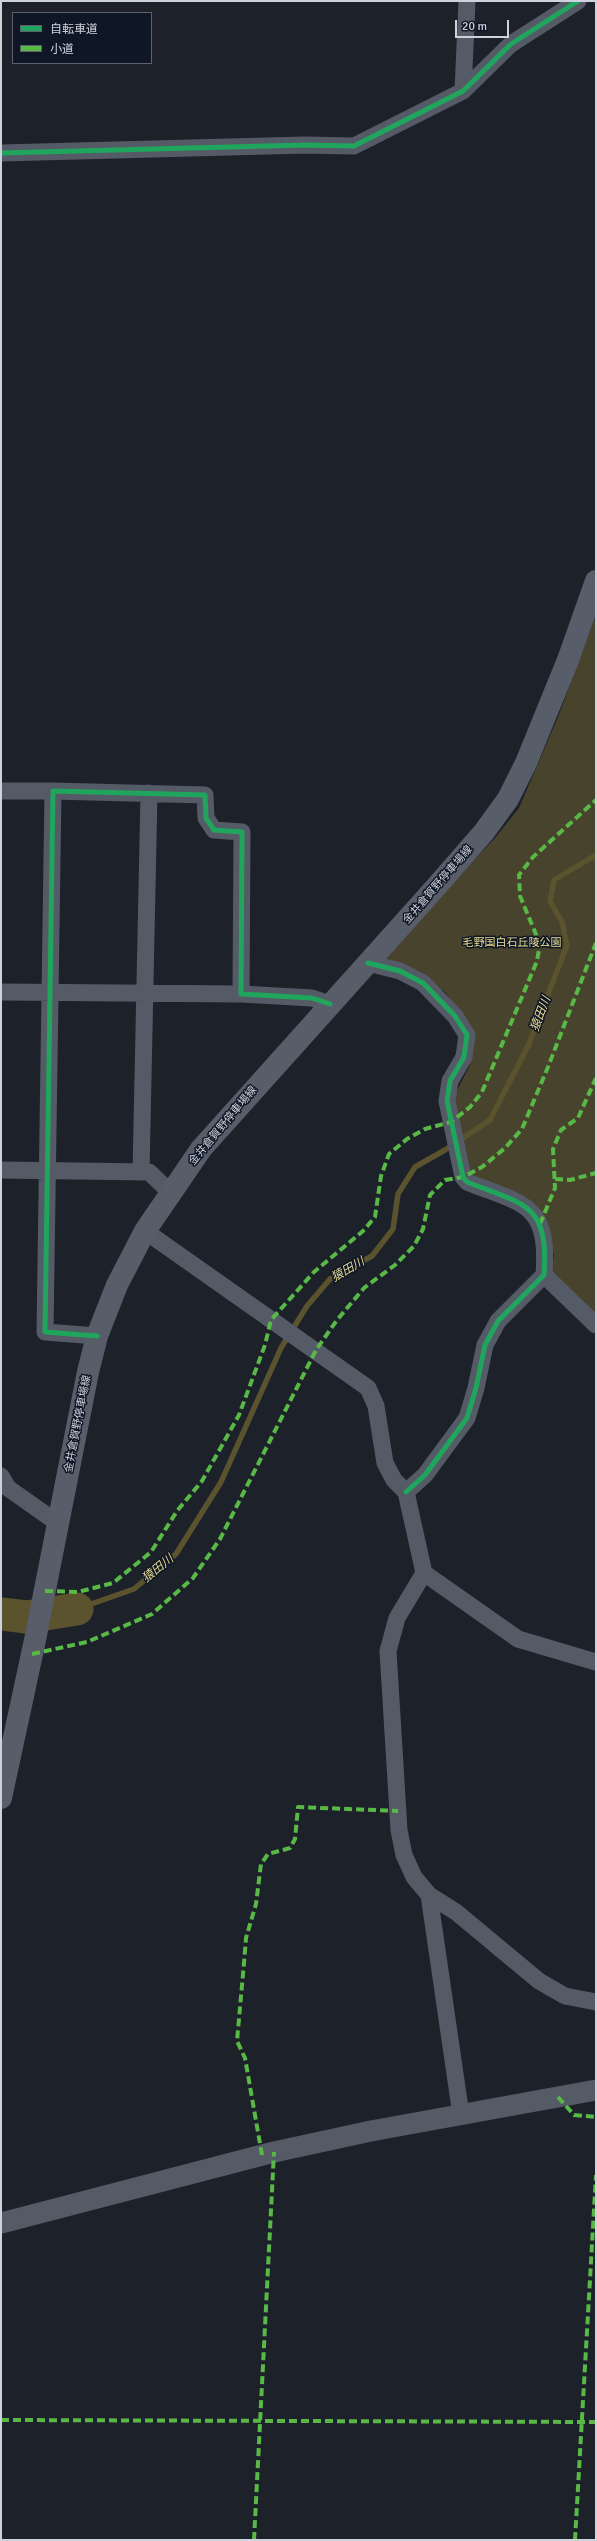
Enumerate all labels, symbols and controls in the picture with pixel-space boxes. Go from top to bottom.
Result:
legend [12,12,152,64]
scale bar [457,12,511,38]
text: 20 m [462,19,487,34]
text: 自転車道 [50,22,98,37]
text: 小道 [50,42,74,57]
street label: 金井倉賀野停車場線 [401,843,475,927]
park label: 毛野国白石丘陵公園 [463,936,561,950]
water label: 猿田川 [528,995,554,1033]
street label: 金井倉賀野停車場線 [186,1084,260,1168]
water label: 猿田川 [329,1255,367,1285]
street label: 金井倉賀野停車場線 [62,1374,94,1474]
water label: 猿田川 [139,1552,177,1586]

